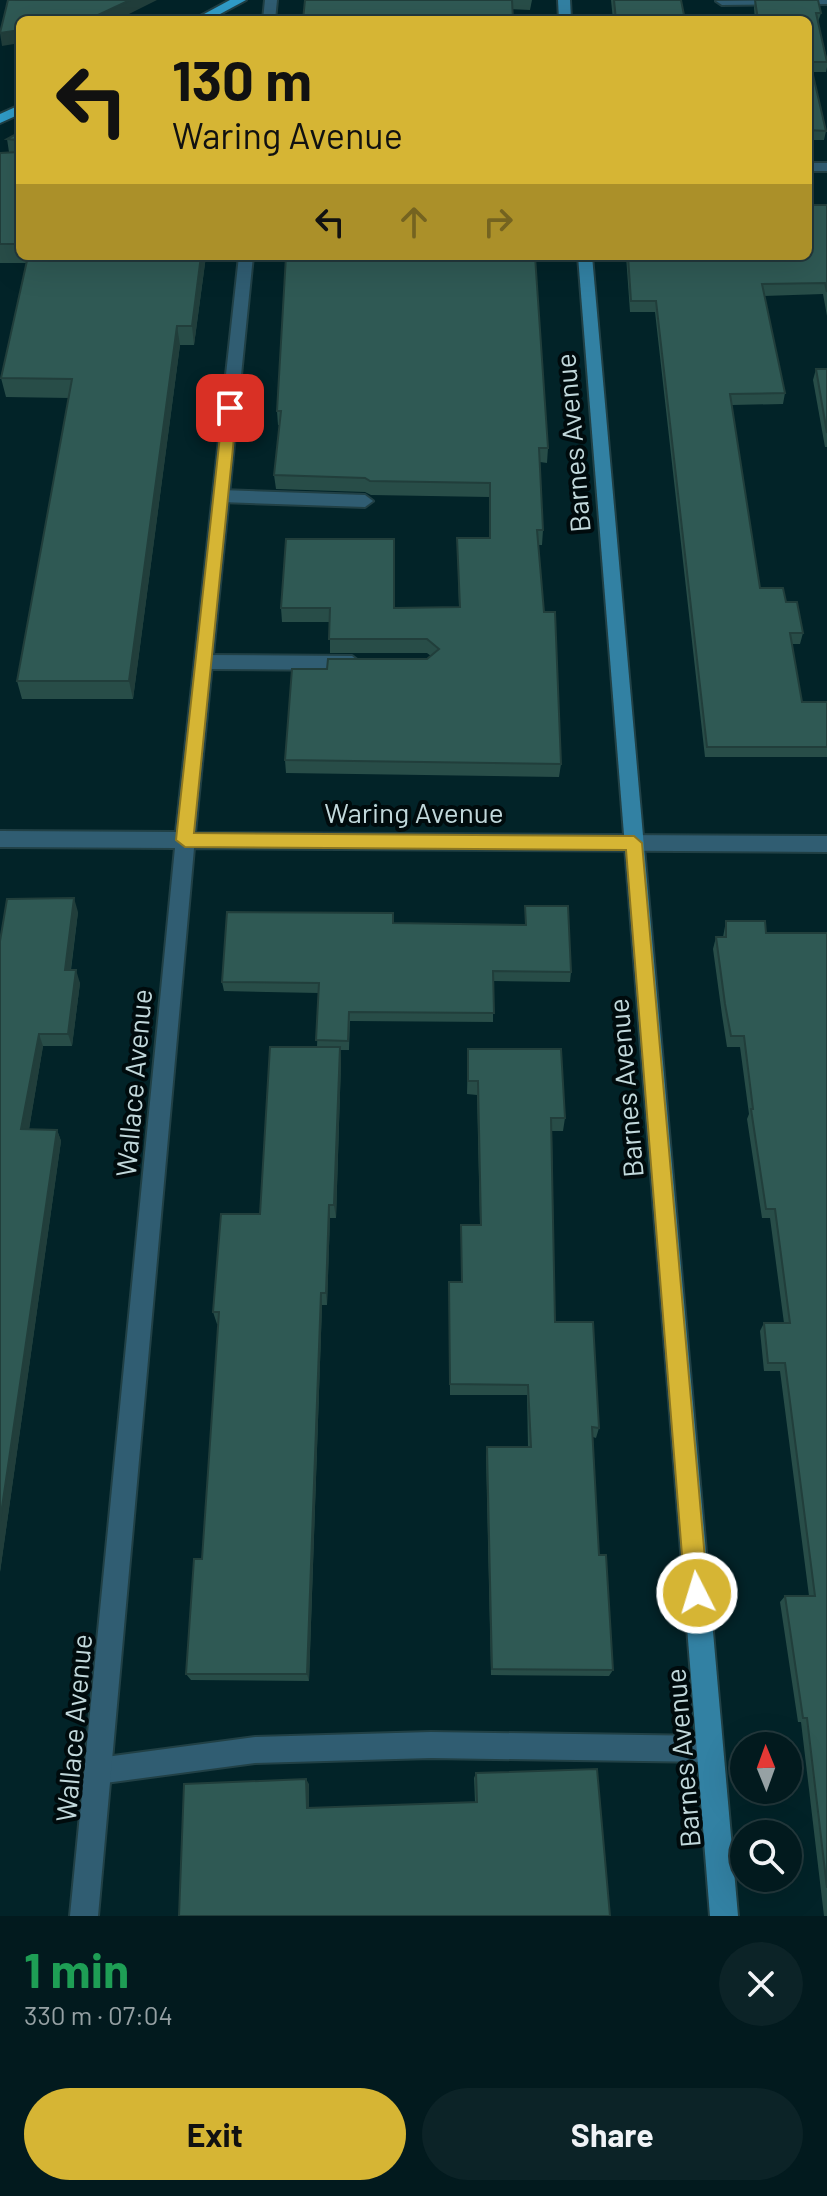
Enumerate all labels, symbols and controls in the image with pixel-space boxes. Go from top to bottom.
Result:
text: 130 m [172,45,312,112]
icon: left [40,48,144,152]
text: Waring Avenue [172,113,403,156]
icon: left [308,200,352,244]
icon: ahead [392,200,436,244]
icon: right [476,200,520,244]
street label: Barnes Avenue [547,352,597,534]
pin [196,374,264,442]
icon: arrive [208,386,252,430]
street label: Waring Avenue [324,795,504,829]
street label: Wallace Avenue [108,987,158,1178]
street label: Barnes Avenue [600,997,650,1179]
position arrow [655,1551,739,1635]
street label: Wallace Avenue [48,1632,98,1823]
street label: Barnes Avenue [657,1667,707,1849]
north arrow [730,1732,802,1804]
map controls [730,1732,802,1892]
button: search [730,1820,802,1892]
text: 1 min [24,1940,129,1998]
button: close [719,1942,803,2026]
text: 330 m · 07:04 [24,1999,173,2030]
button: Exit [24,2088,406,2180]
button: Share [422,2088,803,2180]

